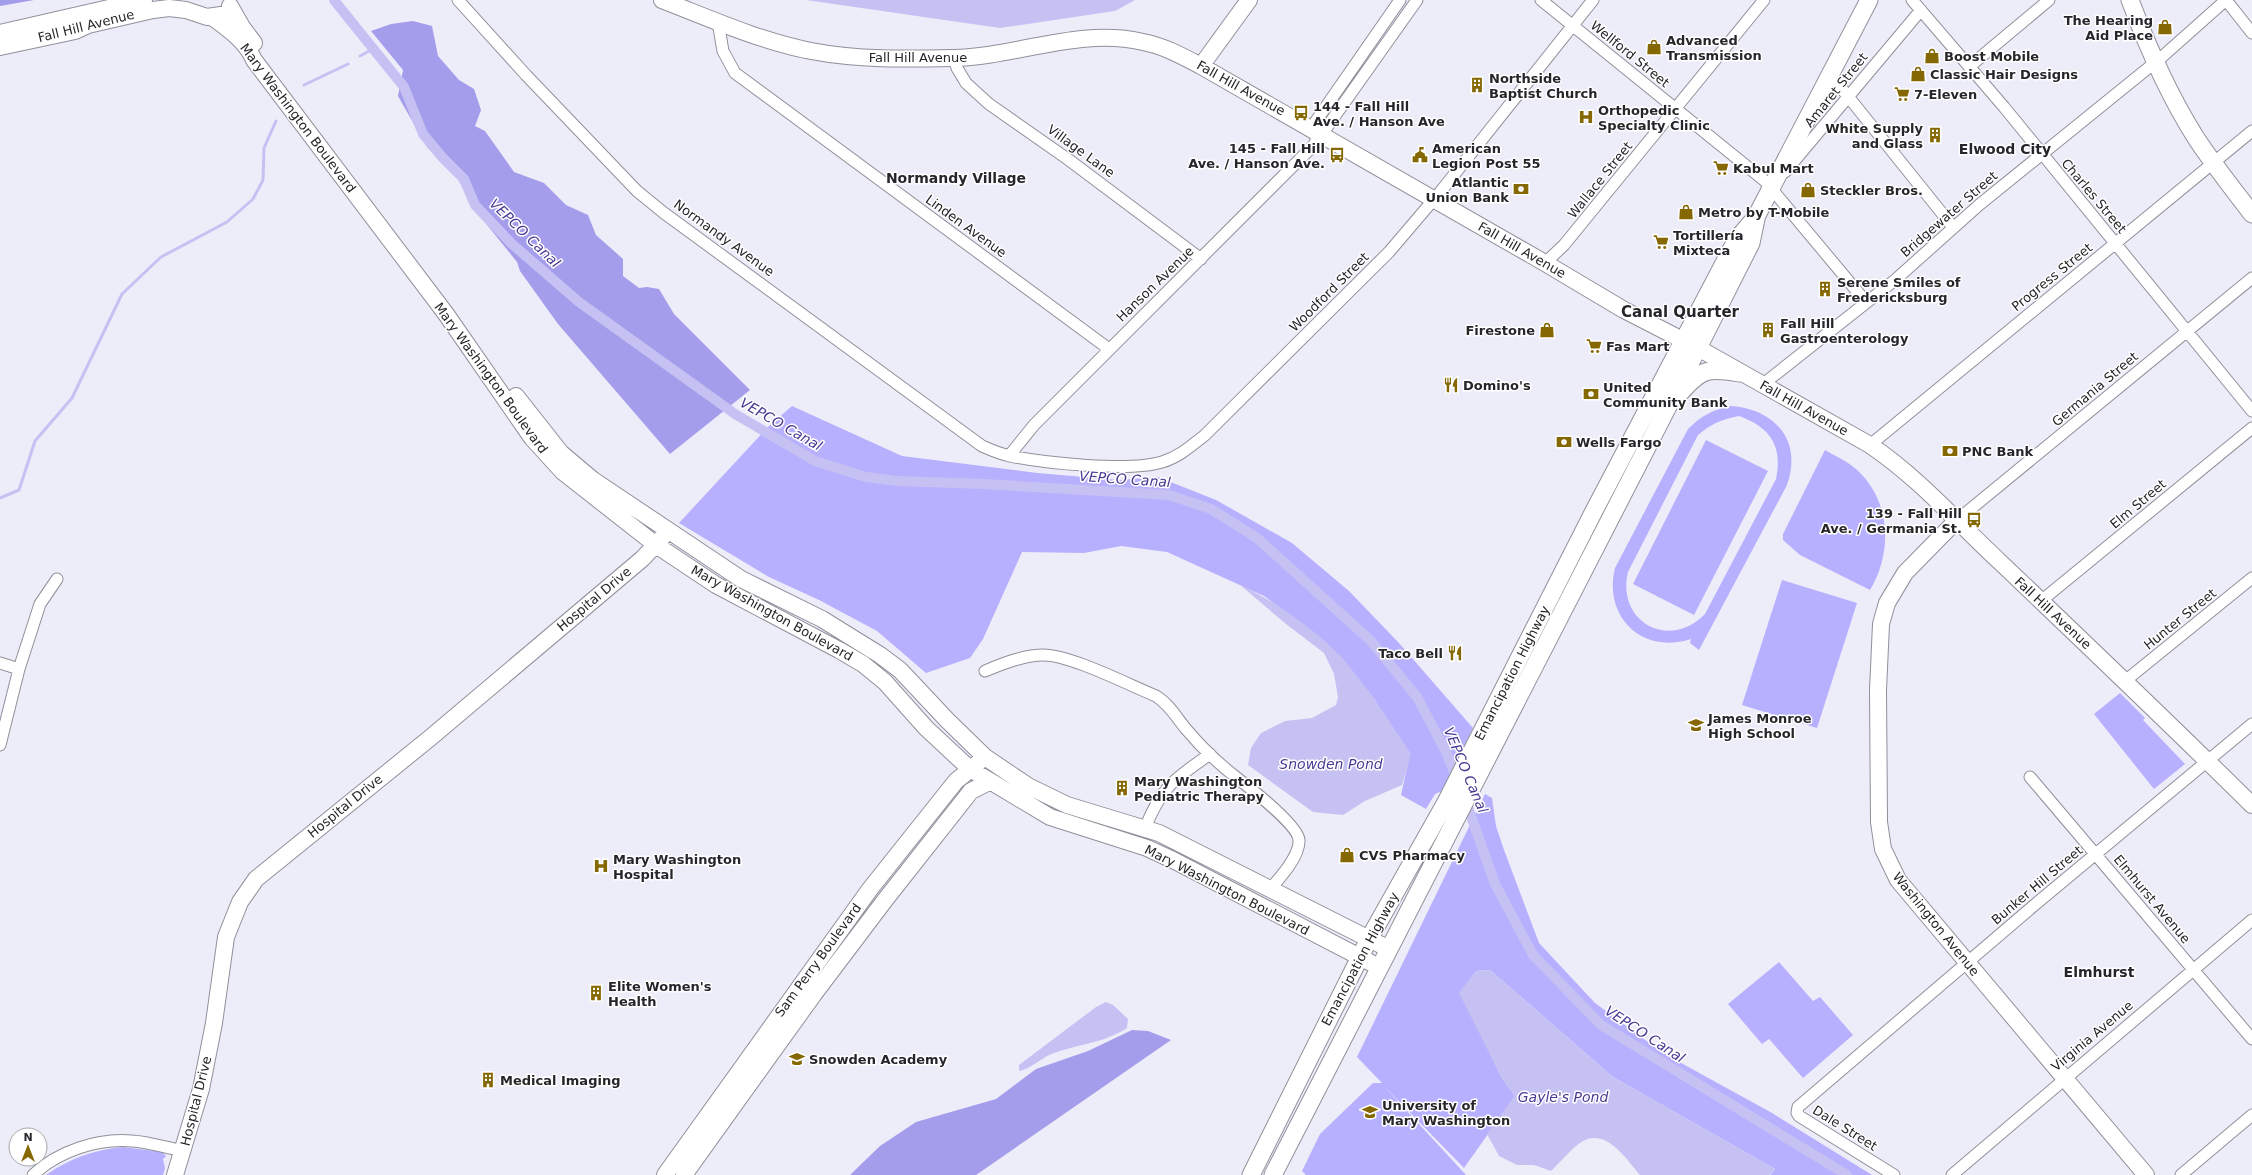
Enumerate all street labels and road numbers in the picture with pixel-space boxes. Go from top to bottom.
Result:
street label: Fall Hill Avenue [36,7,136,45]
street label: Wellford Street [1588,18,1672,90]
street label: Mary Washington Boulevard [237,41,359,195]
street label: Fall Hill Avenue [869,50,967,65]
street label: Amaret Street [1801,50,1871,130]
street label: Fall Hill Avenue [1194,58,1288,118]
street label: Village Lane [1045,122,1117,180]
street label: Wallace Street [1565,139,1635,221]
street label: Charles Street [2058,156,2130,236]
street label: Bridgewater Street [1898,168,2000,260]
street label: Linden Avenue [923,192,1009,260]
street label: Normandy Avenue [671,197,777,279]
street label: Fall Hill Avenue [1476,219,1568,281]
street label: Progress Street [2009,240,2095,314]
street label: Hanson Avenue [1113,243,1197,325]
street label: Woodford Street [1286,249,1372,335]
street label: Mary Washington Boulevard [431,300,551,456]
street label: Germania Street [2049,349,2141,429]
street label: Fall Hill Avenue [1757,378,1851,438]
street label: Elm Street [2107,476,2169,532]
street label: Mary Washington Boulevard [688,562,856,664]
street label: Hospital Drive [554,564,634,634]
street label: Fall Hill Avenue [2012,574,2094,652]
street label: Hunter Street [2141,585,2219,653]
street label: Emancipation Highway [1471,603,1553,743]
street label: Hospital Drive [305,771,385,841]
street label: Mary Washington Boulevard [1142,842,1312,938]
street label: Bunker Hill Street [1988,843,2086,927]
street label: Elmhurst Avenue [2111,852,2193,946]
street label: Washington Avenue [1890,869,1982,979]
street label: Emancipation Highway [1318,889,1402,1028]
street label: Sam Perry Boulevard [772,900,864,1020]
street label: Virginia Avenue [2048,998,2136,1074]
street label: Hospital Drive [178,1055,214,1147]
street label: Dale Street [1810,1102,1880,1154]

